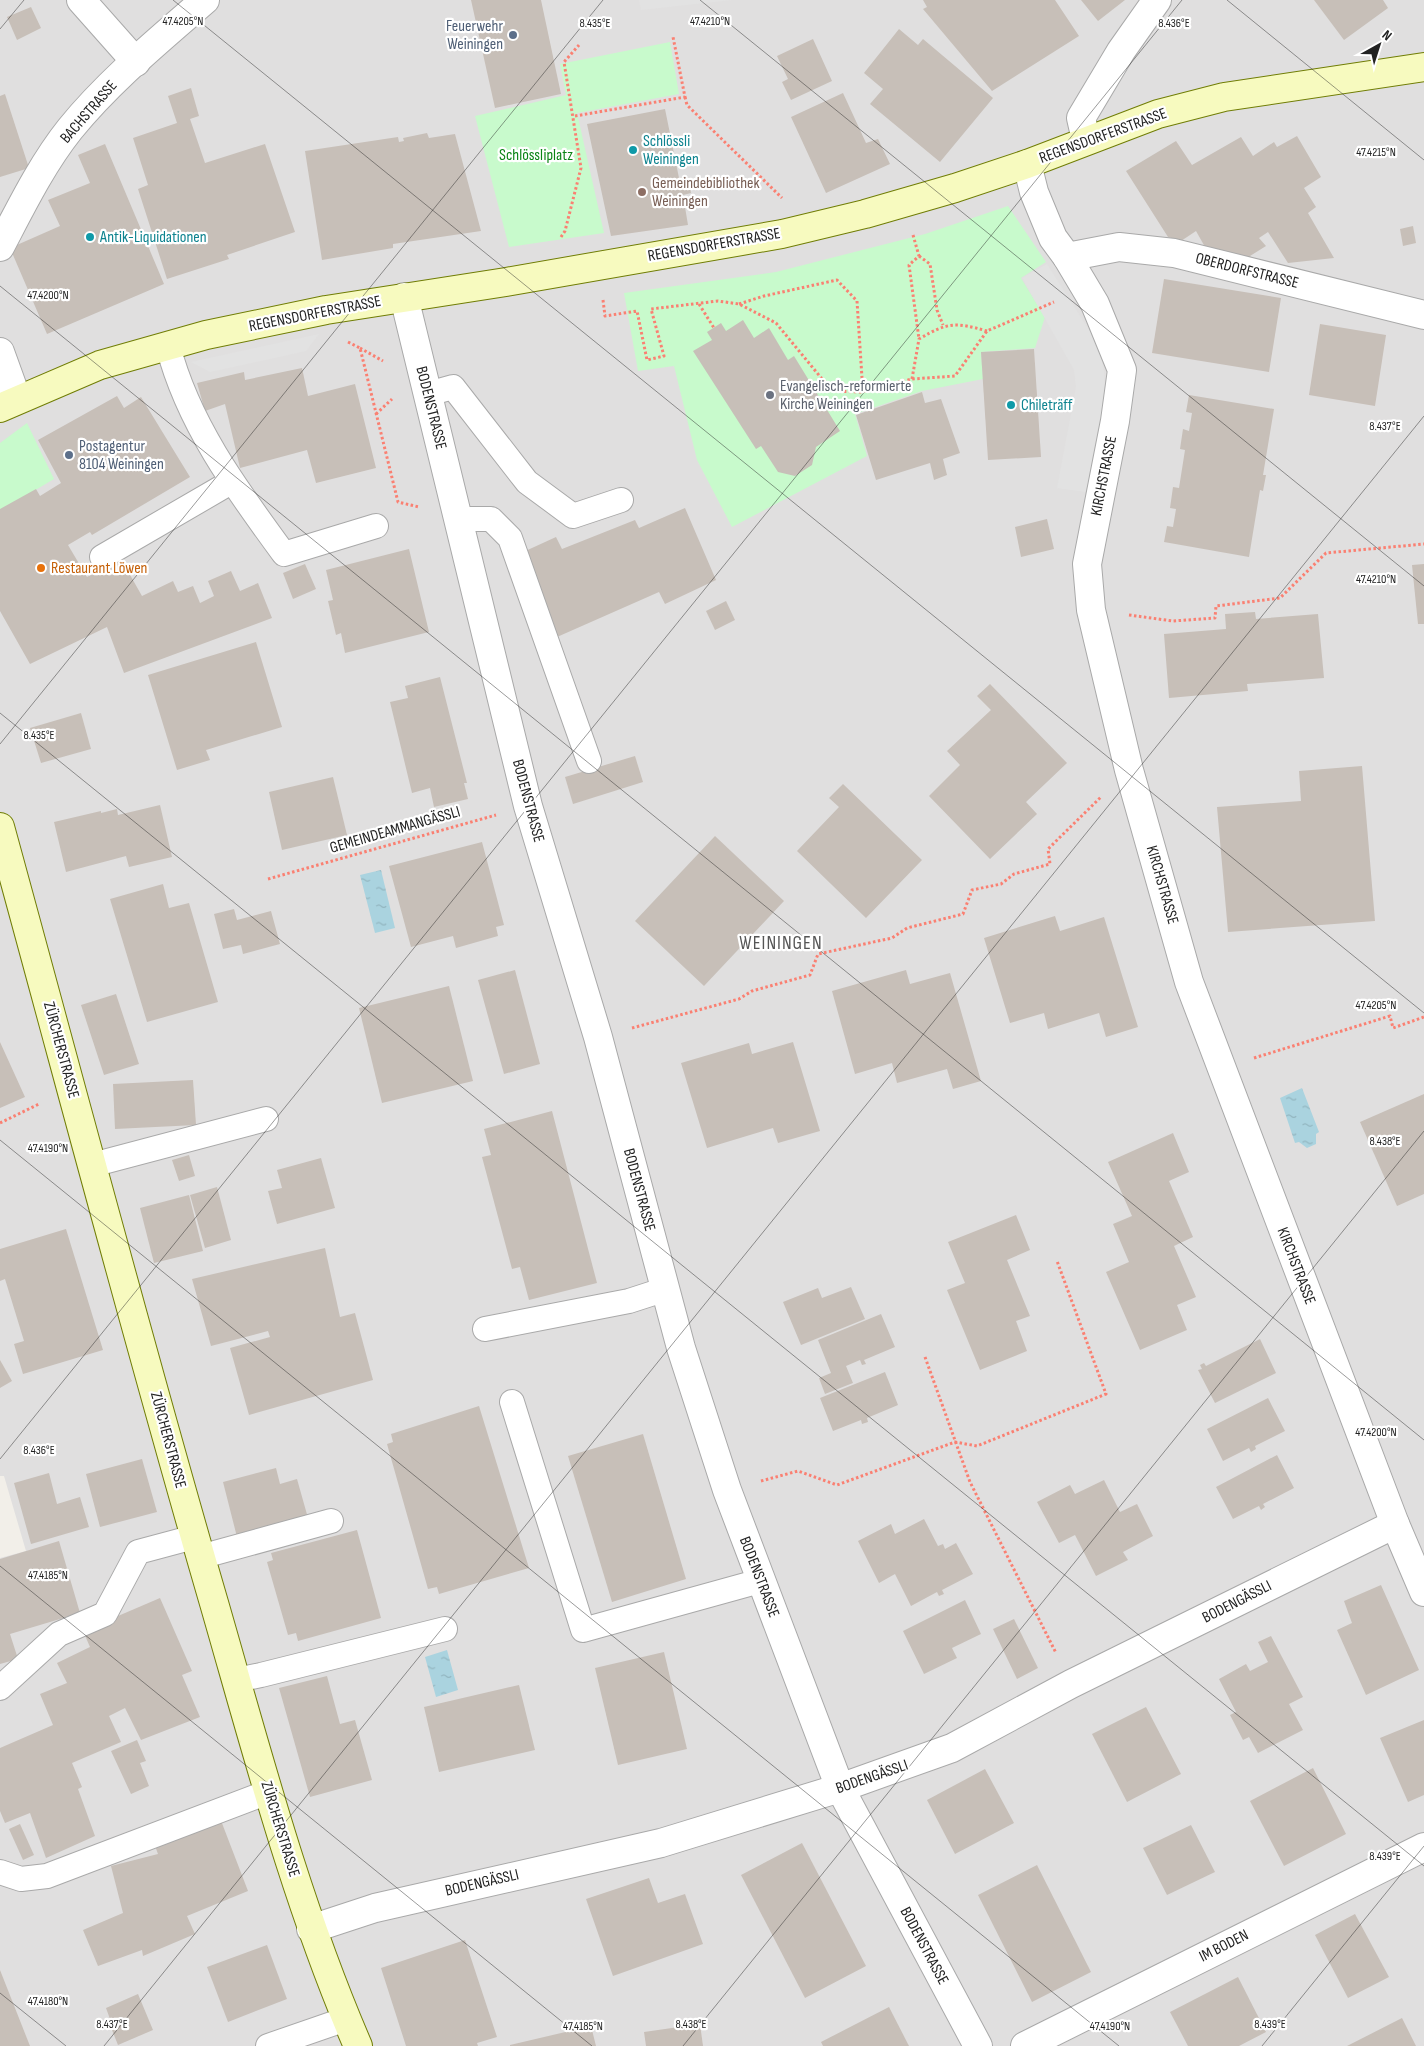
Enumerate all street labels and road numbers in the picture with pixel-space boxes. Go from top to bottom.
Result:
street label: BACHSTRASSE [57,77,121,147]
street label: REGENSDORFERSTRASSE [1037,104,1169,168]
street label: REGENSDORFERSTRASSE [646,224,782,266]
street label: OBERDORFSTRASSE [1194,249,1300,293]
street label: REGENSDORFERSTRASSE [247,292,383,336]
street label: BODENSTRASSE [411,364,451,452]
street label: KIRCHSTRASSE [1087,434,1121,518]
street label: BODENSTRASSE [508,757,548,845]
street label: GEMEINDEAMMANGÄSSLI [328,802,462,858]
street label: KIRCHSTRASSE [1142,843,1182,927]
street label: ZÜRCHERSTRASSE [39,1000,83,1100]
street label: BODENSTRASSE [619,1146,659,1234]
street label: KIRCHSTRASSE [1273,1225,1319,1307]
street label: ZÜRCHERSTRASSE [146,1390,190,1490]
street label: BODENSTRASSE [735,1534,783,1620]
street label: BODENGÄSSLI [1199,1576,1275,1628]
street label: BODENGÄSSLI [833,1756,911,1798]
street label: ZÜRCHERSTRASSE [256,1779,304,1879]
street label: BODENGÄSSLI [443,1865,521,1901]
street label: BODENSTRASSE [896,1904,952,1988]
street label: IM BODEN [1196,1926,1252,1966]

